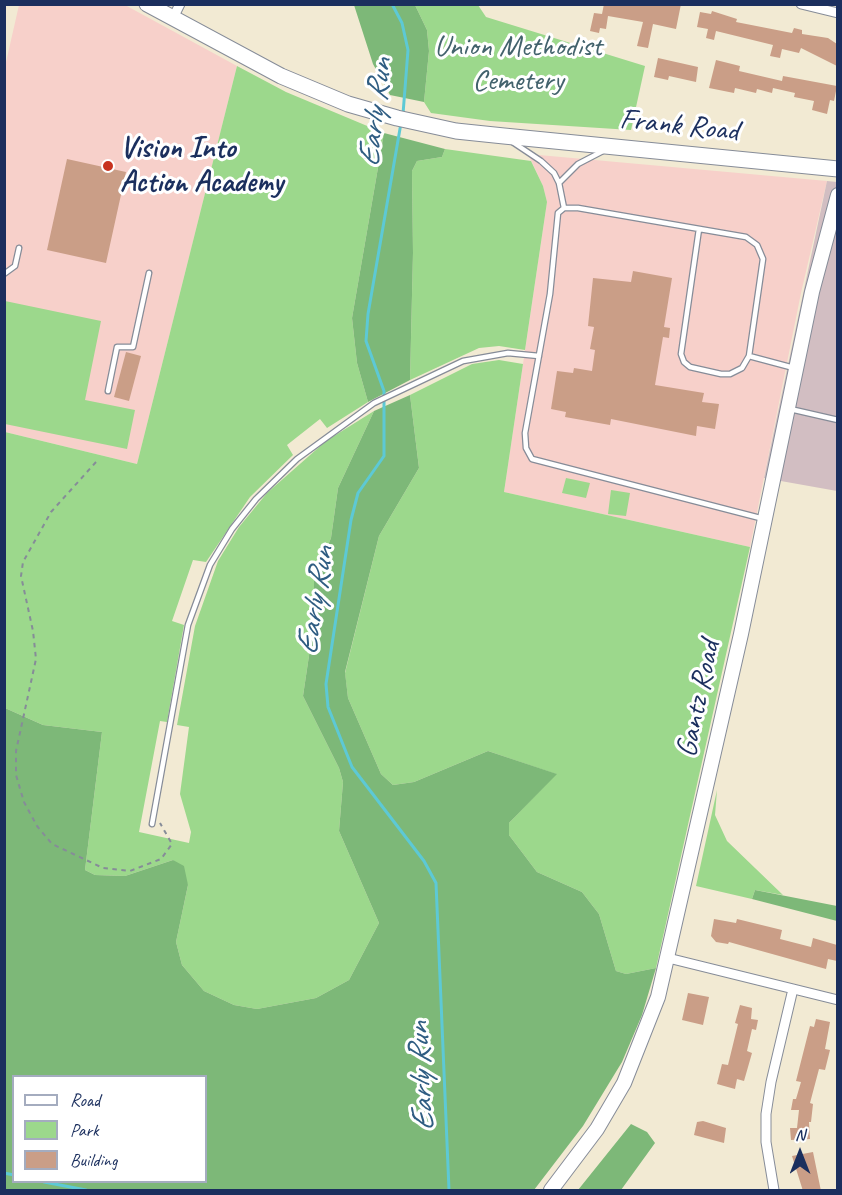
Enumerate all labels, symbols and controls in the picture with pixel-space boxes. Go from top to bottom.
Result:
park label: Union Methodist Cemetery [434,29,602,100]
water label: Early Run [350,57,402,169]
street label: Frank Road [618,102,740,150]
place label: Vision Into Action Academy [120,131,283,201]
marker: Vision Into Action Academy [101,159,115,173]
water label: Early Run [289,544,343,658]
street label: Gantz Road [669,638,729,760]
water label: Early Run [400,1022,444,1132]
legend [12,1075,207,1183]
text: Road [70,1089,100,1111]
text: Park [70,1119,99,1141]
north arrow [770,1123,830,1183]
text: N [795,1125,805,1145]
text: Building [70,1149,117,1171]

